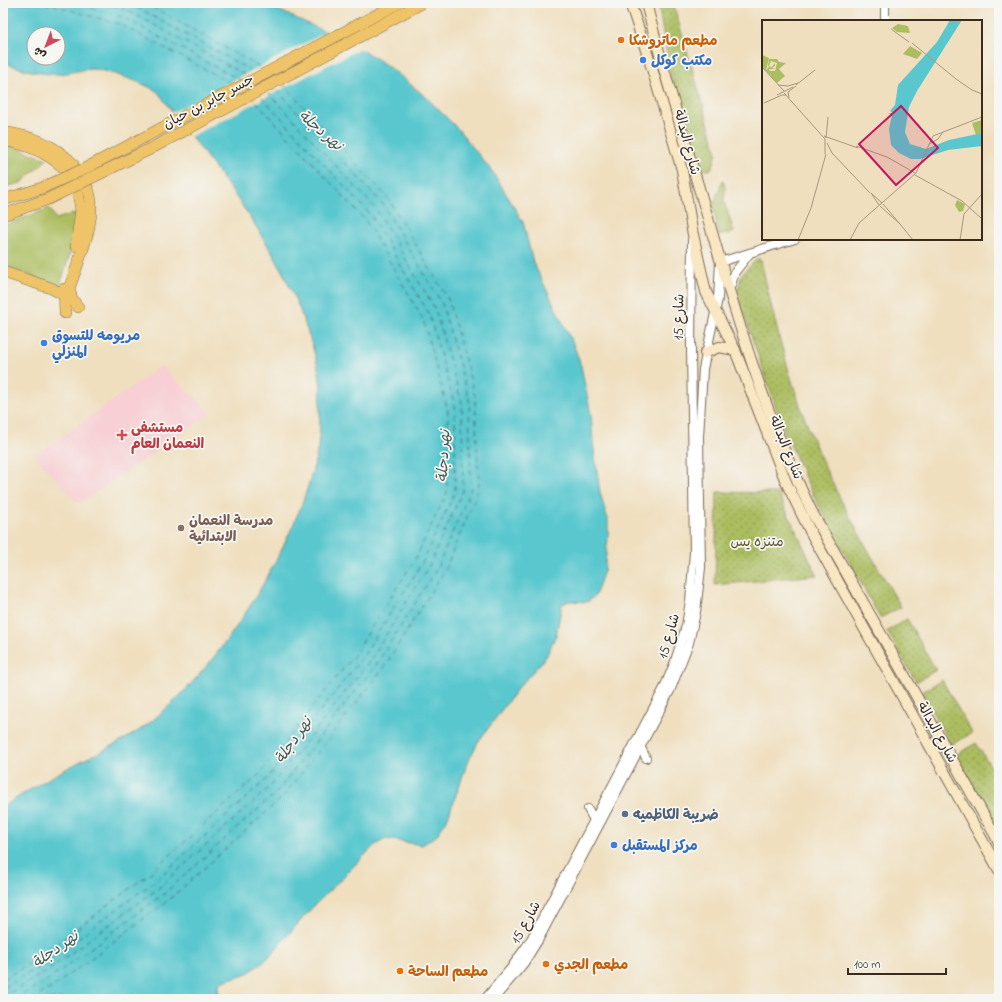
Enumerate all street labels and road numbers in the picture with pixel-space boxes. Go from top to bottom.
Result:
street label: جسر جابر بن حيان [159,69,258,135]
street label: شارع البدالة [668,107,705,178]
street label: شارع 15 [669,294,690,340]
street label: شارع البدالة [763,412,808,483]
street label: شارع 15 [653,611,686,662]
street label: شارع البدالة [911,698,962,767]
street label: شارع 15 [506,897,547,948]

